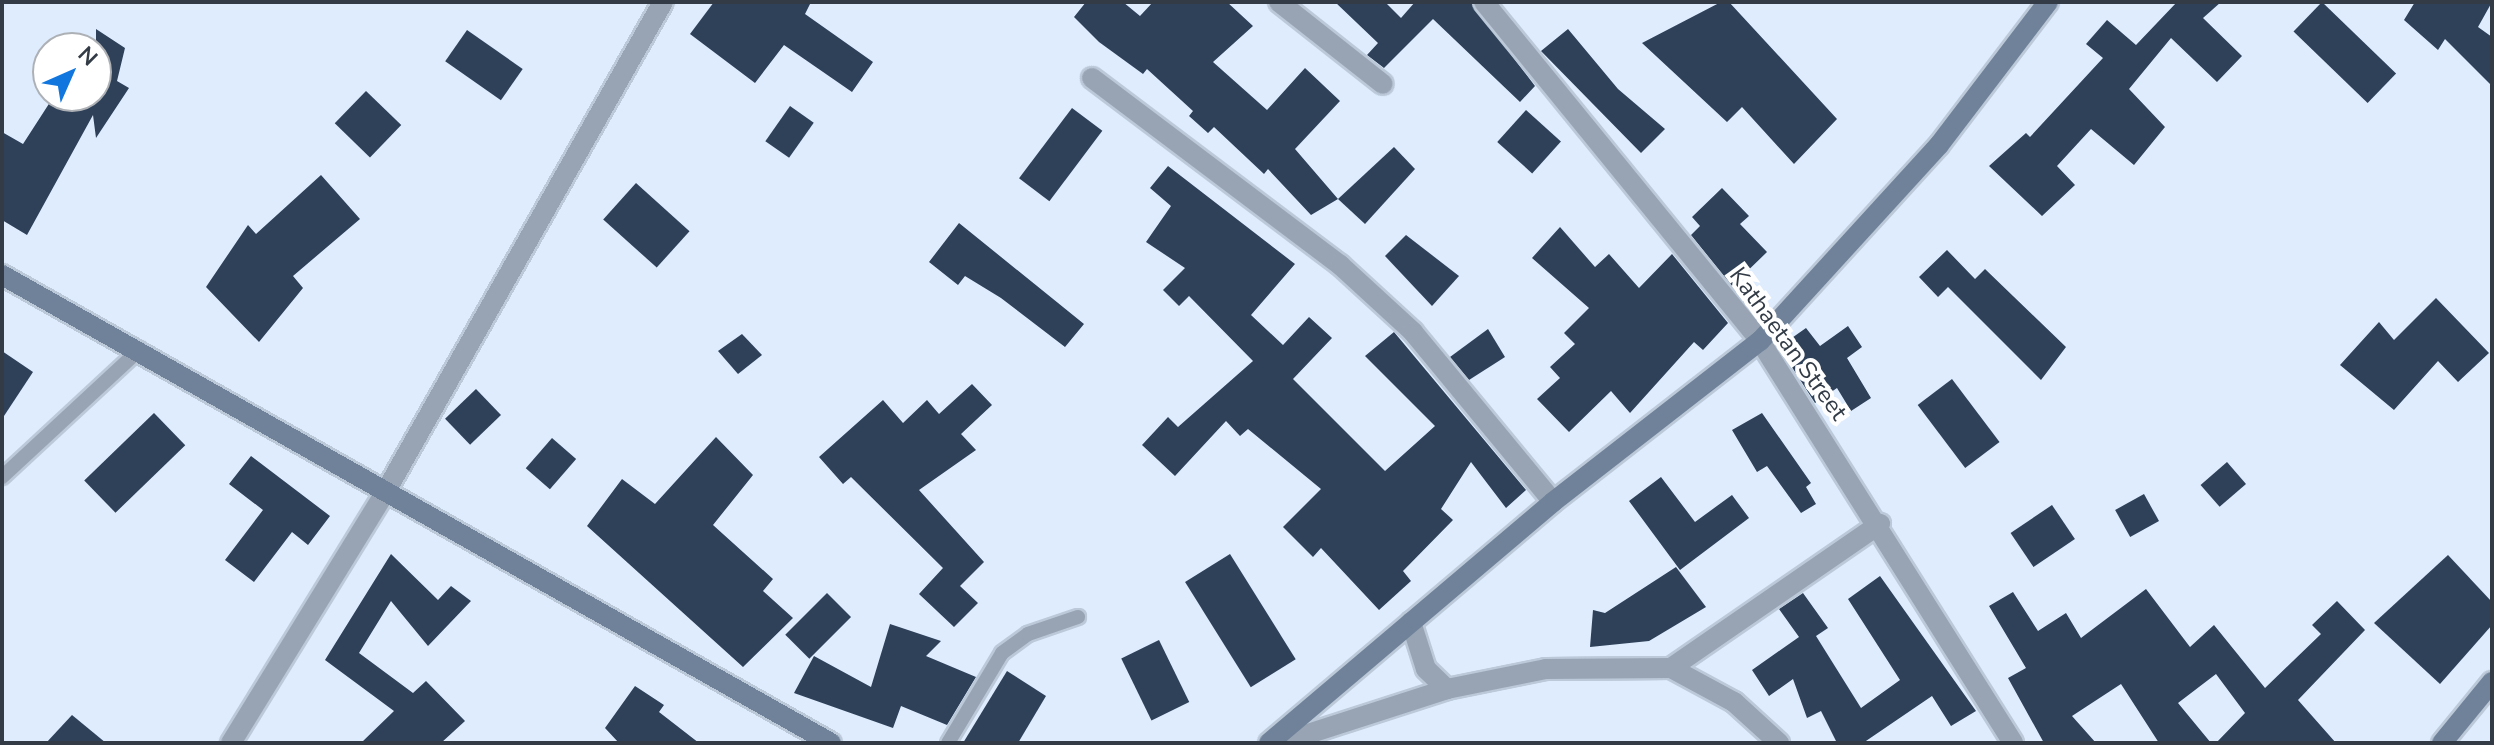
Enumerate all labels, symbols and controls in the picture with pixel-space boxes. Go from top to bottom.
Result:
north arrow [32,32,112,112]
text: N [71,40,104,73]
street label: Kathaetan Street [1723,262,1853,426]

